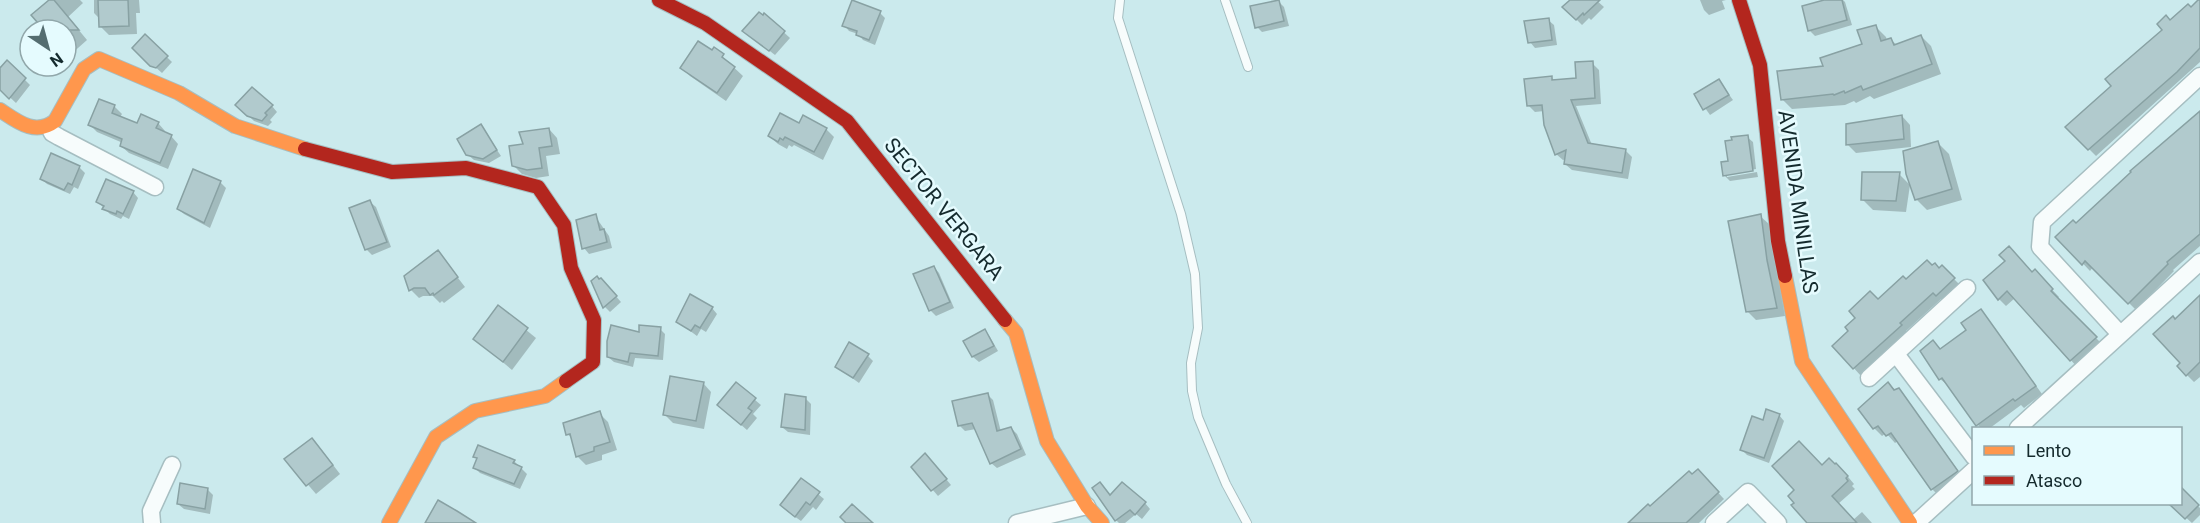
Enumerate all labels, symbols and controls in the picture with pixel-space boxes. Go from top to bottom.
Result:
north arrow [18,18,78,78]
text: N [46,49,67,71]
street label: AVENIDA MINILLAS [1773,109,1823,295]
street label: SECTOR VERGARA [879,133,1009,285]
legend [1972,427,2182,505]
text: Lento [2026,440,2071,461]
text: Atasco [2026,470,2082,491]

